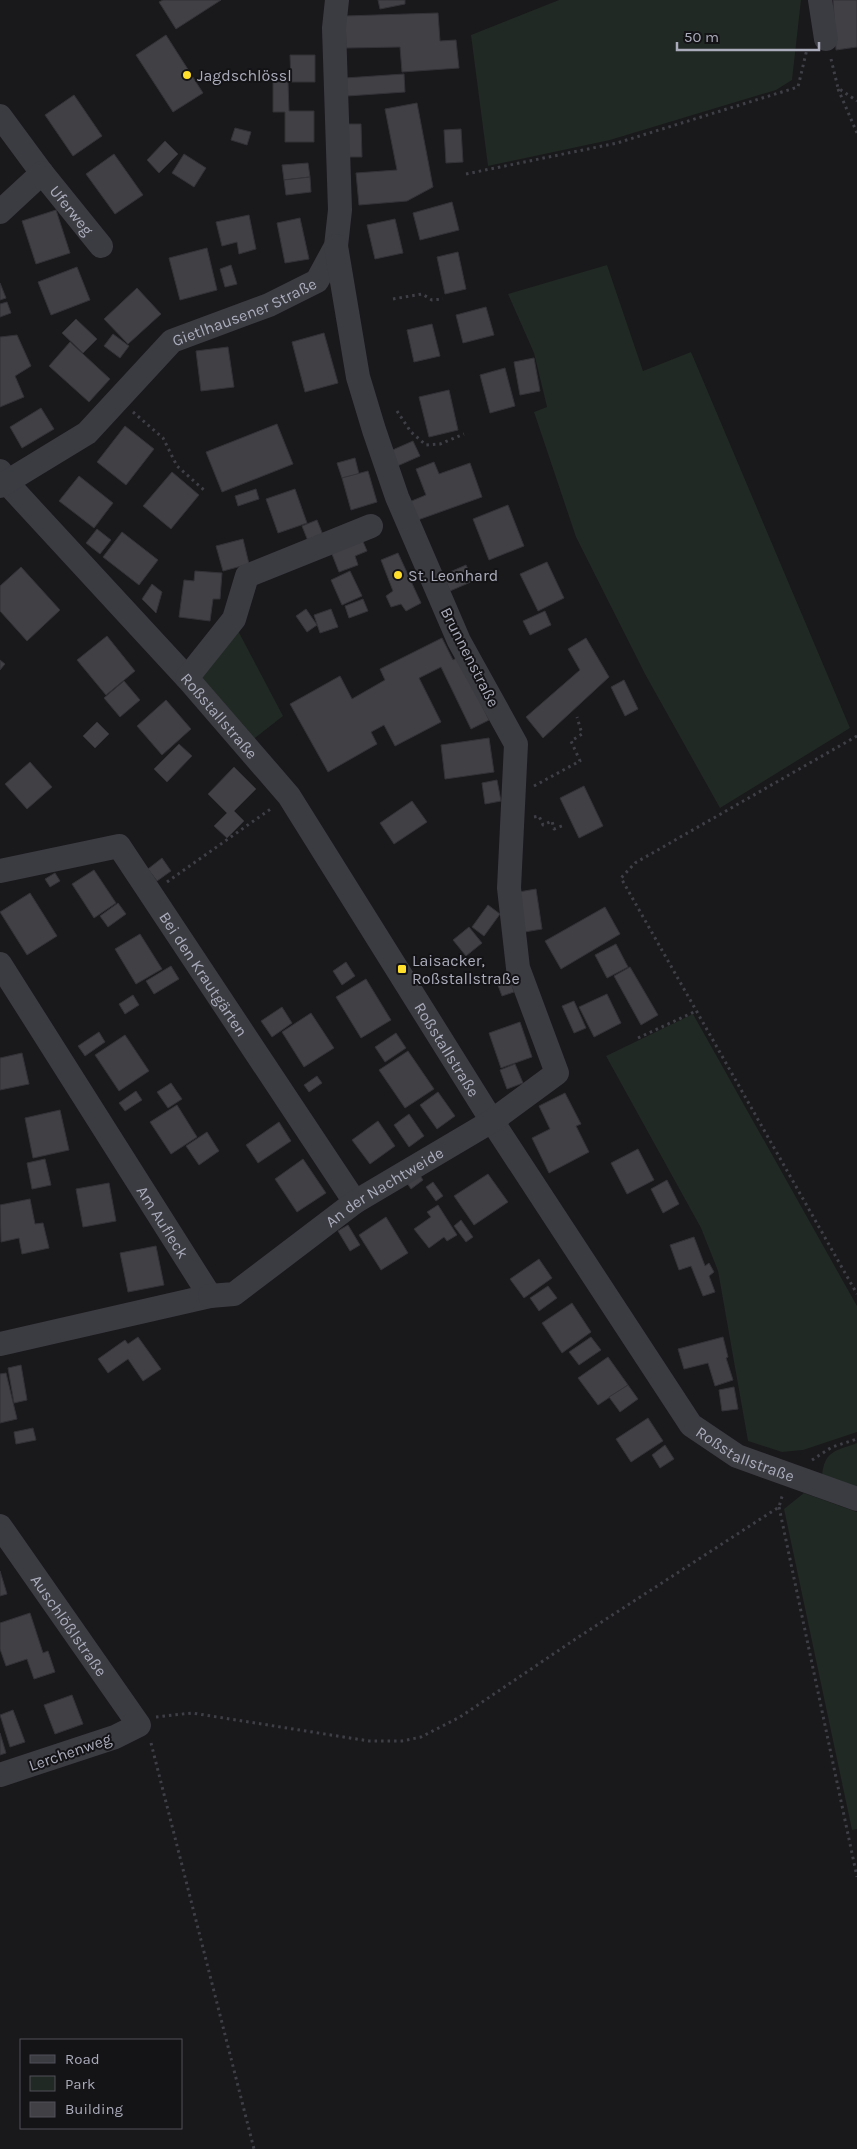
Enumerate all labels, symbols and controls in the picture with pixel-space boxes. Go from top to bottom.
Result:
scale bar [677,20,820,52]
text: 50 m [684,28,719,46]
place label: Jagdschlössl [197,66,292,85]
marker: Jagdschlössl [181,69,193,81]
street label: Uferweg [46,181,98,239]
street label: Gietlhausener Straße [169,273,319,350]
place label: St. Leonhard [408,566,498,585]
marker: St. Leonhard [392,569,404,581]
street label: Brunnenstraße [437,604,503,710]
street label: Roßstallstraße [177,669,262,763]
street label: Bei den Krautgärten [156,908,252,1040]
place label: Laisacker, Roßstallstraße [412,951,520,988]
marker: Laisacker, Roßstallstraße [396,963,408,975]
street label: Roßstallstraße [411,999,484,1100]
street label: An der Nachtweide [321,1142,447,1231]
street label: Am Aufleck [133,1182,193,1262]
street label: Roßstallstraße [693,1422,797,1485]
street label: Auschlößlstraße [27,1571,111,1680]
street label: Lerchenweg [26,1729,114,1775]
legend [20,2039,182,2129]
text: Road [65,2050,100,2068]
text: Park [65,2075,95,2093]
text: Building [65,2100,123,2118]

